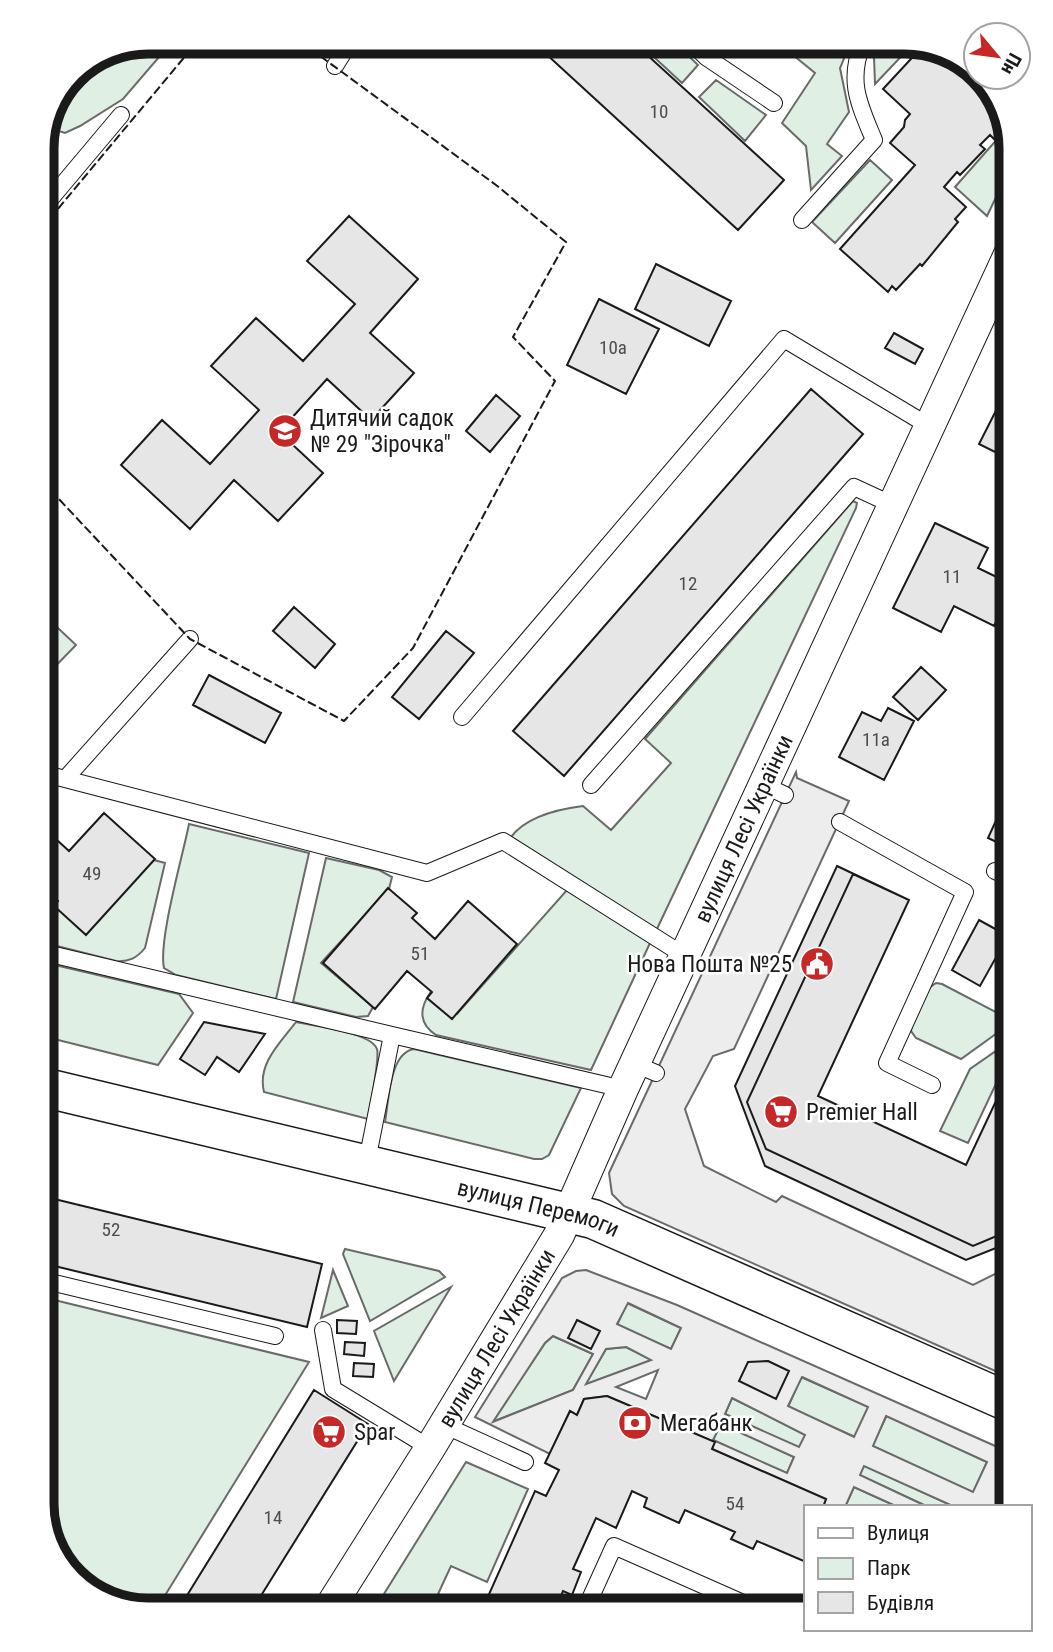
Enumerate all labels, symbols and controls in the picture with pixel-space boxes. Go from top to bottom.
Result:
north arrow [962,21,1032,91]
text: Пн [996,49,1027,79]
house number: 10 [650,100,668,123]
house number: 10а [599,336,627,359]
place label: Дитячий садок № 29 "Зірочка" [310,405,454,458]
school or university icon: Дитячий садок № 29 "Зірочка" [266,412,304,450]
house number: 11 [943,565,961,588]
house number: 12 [679,572,697,595]
house number: 11а [862,728,890,751]
street label: вулиця Лесі Українки [689,731,799,927]
house number: 49 [83,862,101,885]
house number: 51 [411,942,429,965]
public building icon: Нова Пошта №25 [798,945,836,983]
place label: Нова Пошта №25 [627,951,792,978]
supermarket icon: Premier Hall [762,1093,800,1131]
place label: Premier Hall [806,1099,918,1126]
street label: вулиця Перемоги [455,1174,624,1243]
house number: 52 [102,1218,120,1241]
street label: вулиця Лесі Українки [433,1244,561,1432]
bank icon: Мегабанк [616,1404,654,1442]
place label: Мегабанк [660,1410,753,1437]
supermarket icon: Spar [310,1413,348,1451]
place label: Spar [354,1419,395,1446]
house number: 54 [726,1492,744,1515]
legend [804,1505,1032,1631]
house number: 14 [264,1506,282,1529]
text: Вулиця [867,1521,929,1545]
text: Парк [867,1556,911,1580]
text: Будівля [867,1591,934,1615]

